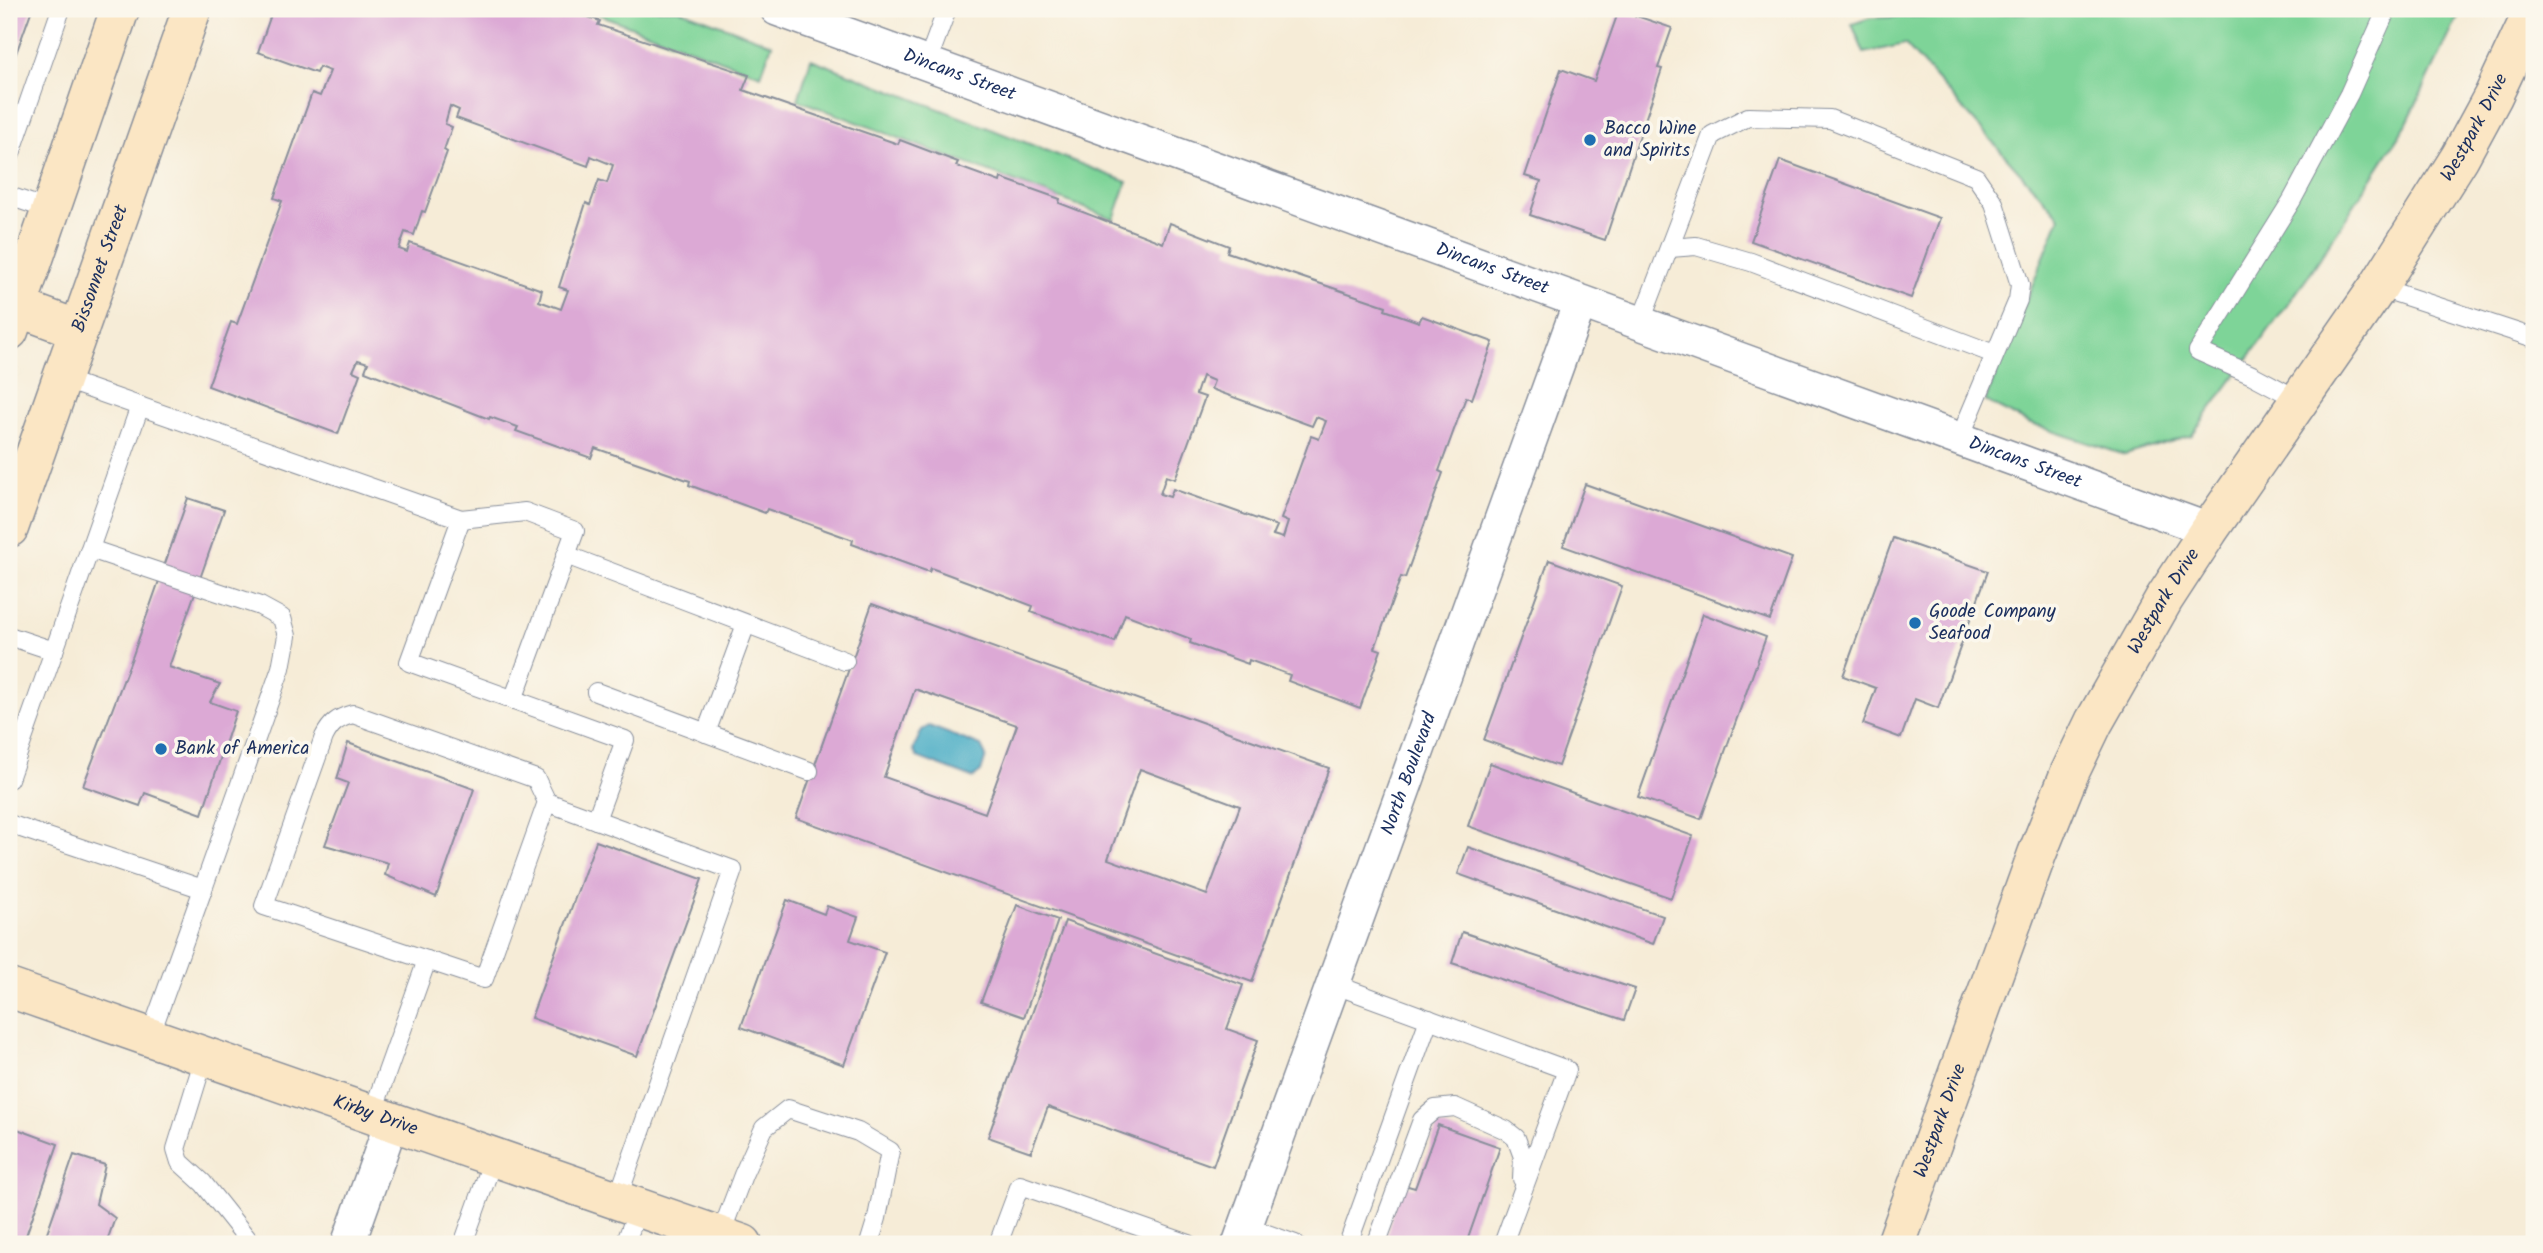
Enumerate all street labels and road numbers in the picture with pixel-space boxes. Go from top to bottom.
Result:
street label: Dincans Street [899,41,1021,110]
street label: Westpark Drive [2433,68,2517,188]
street label: Bissonnet Street [64,200,137,337]
street label: Dincans Street [1431,235,1554,304]
street label: Dincans Street [1964,429,2086,498]
street label: Westpark Drive [2120,542,2208,660]
street label: North Boulevard [1373,708,1445,840]
street label: Westpark Drive [1906,1059,1975,1182]
street label: Kirby Drive [329,1087,422,1145]

